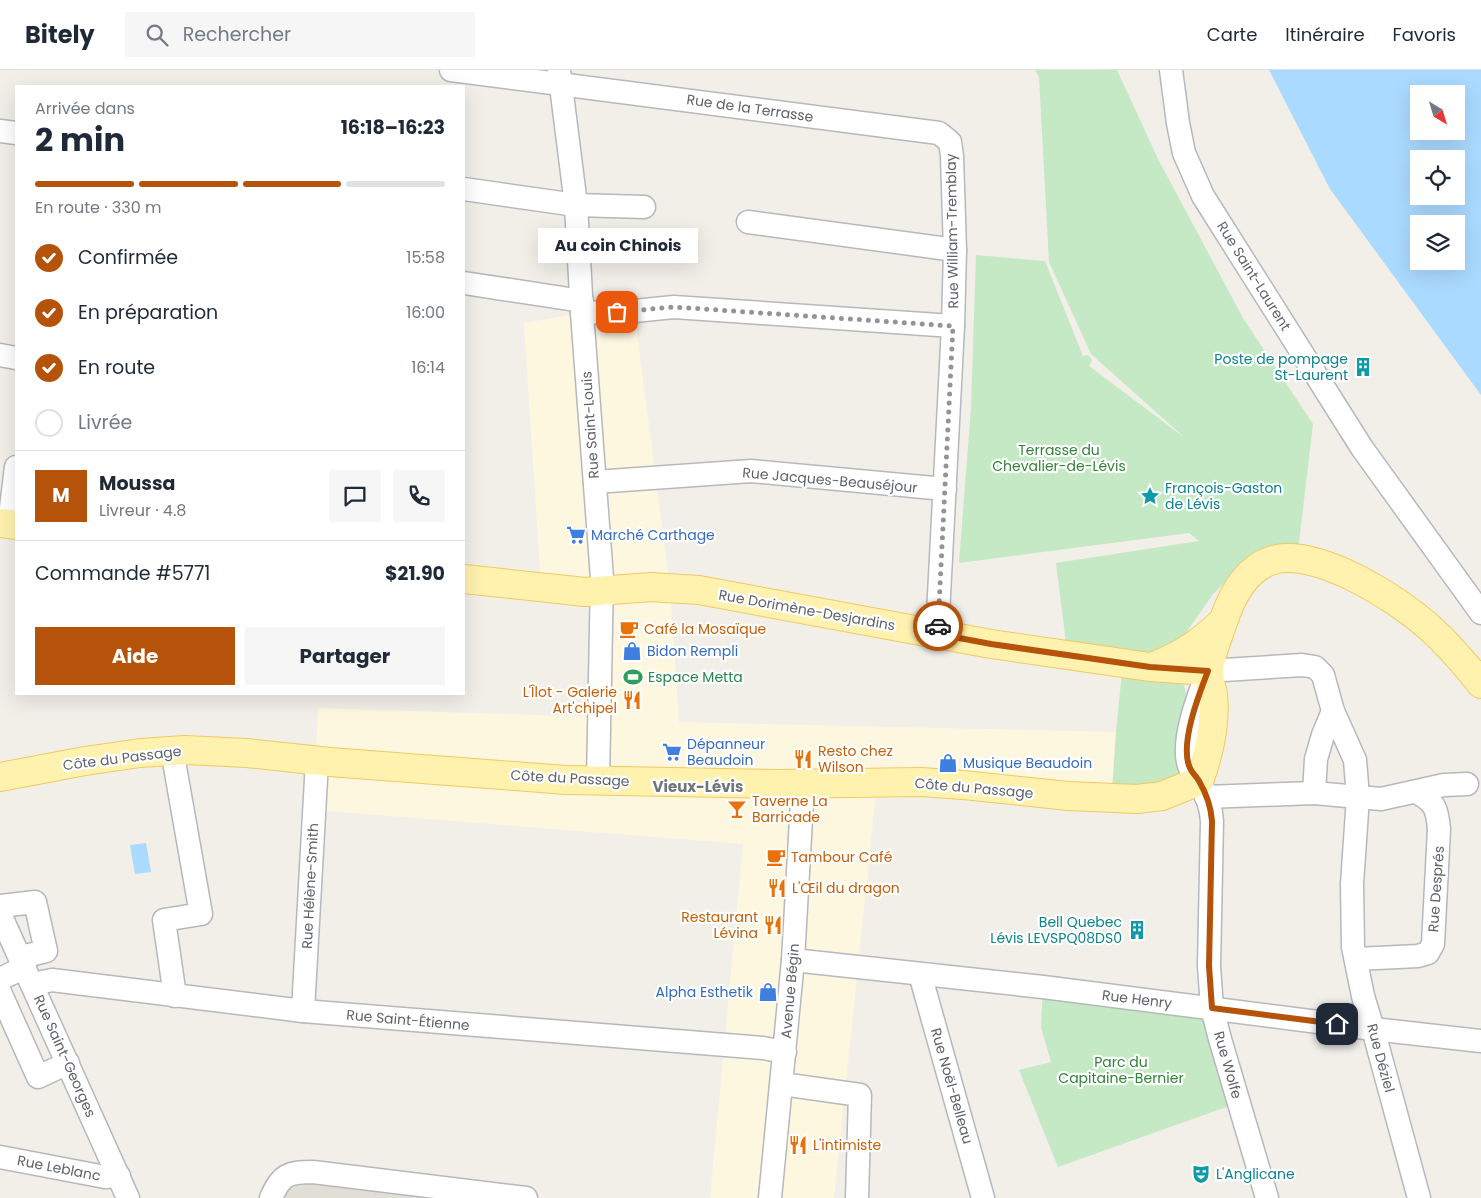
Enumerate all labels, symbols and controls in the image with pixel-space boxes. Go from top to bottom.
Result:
search box [125,12,475,57]
text: Bitely [25,18,95,51]
icon: search [143,21,171,49]
text: Rechercher [183,21,291,48]
text: Carte [1207,22,1257,47]
text: Itinéraire [1285,22,1365,47]
text: Favoris [1393,22,1456,47]
north arrow [1410,85,1465,140]
map controls [1410,85,1465,270]
street label: Rue de la Terrasse [685,89,815,127]
text: Arrivée dans [35,97,135,120]
text: 16:18–16:23 [341,114,445,141]
text: 2 min [35,117,125,162]
button: locate [1410,150,1465,205]
street label: Rue William-Tremblay [941,153,963,309]
text: En route · 330 m [35,196,162,219]
button: layers [1410,215,1465,270]
street label: Rue Saint-Laurent [1212,218,1296,334]
callout: Au coin Chinois [537,227,697,262]
text: Au coin Chinois [554,234,682,257]
icon: check [35,244,63,272]
text: Confirmée [78,244,178,271]
text: 15:58 [406,246,445,269]
pin [596,291,638,333]
icon: bag [603,298,631,326]
icon: check [35,299,63,327]
text: En préparation [78,299,218,326]
text: 16:00 [406,301,445,324]
place label: Poste de pompage St-Laurent [1214,349,1348,385]
icon: check [35,354,63,382]
text: En route [78,354,155,381]
text: 16:14 [411,356,445,379]
building icon: Poste de pompage St-Laurent [1352,356,1374,378]
street label: Rue Saint-Louis [576,371,604,479]
text: Livrée [78,409,132,436]
park label: Terrasse du Chevalier-de-Lévis [992,440,1126,476]
street label: Rue Jacques-Beauséjour [742,462,918,498]
text: Moussa [99,470,175,497]
button: chat [329,470,381,522]
button: phone [393,470,445,522]
place label: François-Gaston de Lévis [1165,478,1282,514]
text: M [52,482,70,509]
place icon: François-Gaston de Lévis [1139,485,1161,507]
text: Livreur · 4.8 [99,499,186,522]
supermarket icon: Marché Carthage [565,524,587,546]
place label: Marché Carthage [591,525,715,545]
text: Commande #5771 [35,560,210,587]
text: $21.90 [385,560,445,587]
street label: Rue Dorimène-Desjardins [717,585,897,635]
courier [913,601,963,651]
icon: car [924,612,952,640]
cafe icon: Café la Mosaïque [618,618,640,640]
place label: Café la Mosaïque [644,619,767,639]
button: Aide [35,627,235,685]
button: Partager [245,627,445,685]
shop icon: Bidon Rempli [621,640,643,662]
place label: Bidon Rempli [647,641,738,661]
sports icon: Espace Metta [622,666,644,688]
place label: Espace Metta [648,667,743,687]
place label: L'Îlot - Galerie Art'chipel [523,682,617,718]
restaurant icon: L'Îlot - Galerie Art'chipel [621,689,643,711]
place label: Dépanneur Beaudoin [687,734,765,770]
street label: Côte du Passage [62,741,183,775]
supermarket icon: Dépanneur Beaudoin [661,741,683,763]
place label: Resto chez Wilson [818,741,893,777]
restaurant icon: Resto chez Wilson [792,748,814,770]
shop icon: Musique Beaudoin [937,752,959,774]
place label: Musique Beaudoin [963,753,1092,773]
street label: Côte du Passage [510,765,630,791]
street label: Côte du Passage [914,773,1035,803]
district label: Vieux-Lévis [653,776,743,797]
place label: Taverne La Barricade [752,791,828,827]
bar icon: Taverne La Barricade [726,798,748,820]
street label: Rue Hélène-Smith [297,823,323,949]
street label: Rue Després [1423,845,1449,933]
cafe icon: Tambour Café [765,846,787,868]
place label: Tambour Café [791,847,893,867]
restaurant icon: L'Œil du dragon [766,877,788,899]
place label: L'Œil du dragon [792,878,900,898]
place label: Restaurant Lévina [681,907,758,943]
place label: Bell Quebec Lévis LEVSPQ08DS0 [990,912,1122,948]
restaurant icon: Restaurant Lévina [762,914,784,936]
building icon: Bell Quebec Lévis LEVSPQ08DS0 [1126,919,1148,941]
street label: Avenue Bégin [776,943,804,1039]
shop icon: Alpha Esthetik [757,981,779,1003]
place label: Alpha Esthetik [656,982,754,1002]
street label: Rue Henry [1101,985,1173,1013]
street label: Rue Saint-Georges [29,992,101,1120]
pin [1316,1003,1358,1045]
street label: Rue Saint-Étienne [345,1005,471,1035]
icon: home [1323,1010,1351,1038]
street label: Rue Déziel [1362,1021,1400,1095]
street label: Rue Noël-Belleau [926,1026,978,1146]
street label: Rue Wolfe [1209,1029,1247,1101]
park label: Parc du Capitaine-Bernier [1058,1052,1184,1088]
restaurant icon: L'intimiste [787,1134,809,1156]
place label: L'intimiste [813,1135,881,1155]
street label: Rue Leblanc [16,1150,102,1186]
theatre icon: L'Anglicane [1190,1163,1212,1185]
place label: L'Anglicane [1216,1164,1295,1184]

